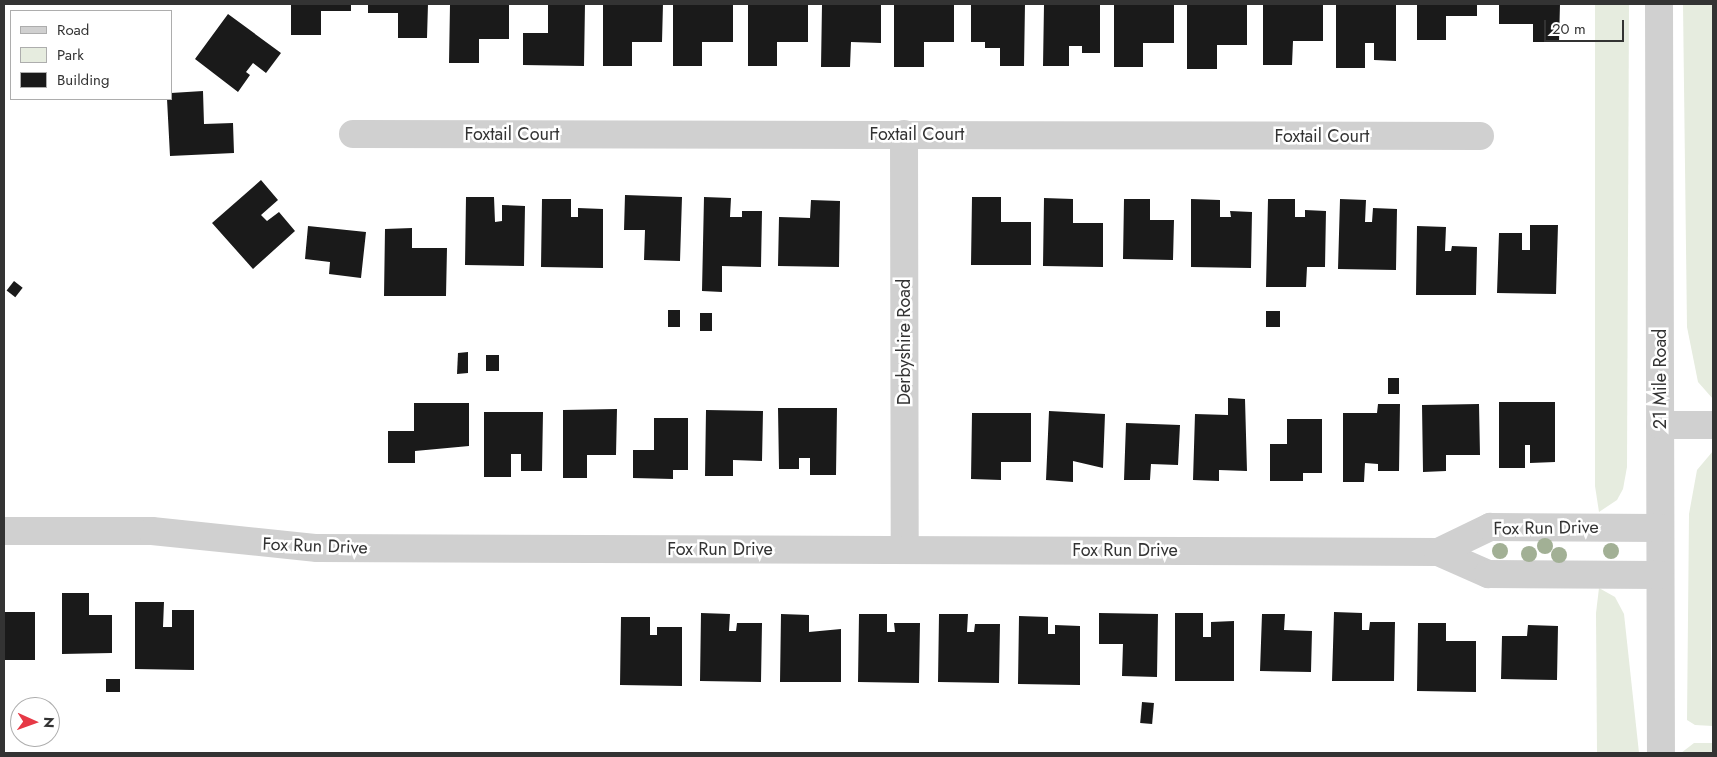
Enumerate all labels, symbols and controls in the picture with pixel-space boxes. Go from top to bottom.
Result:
legend [10,10,172,100]
scale bar [1547,10,1627,42]
text: 20 m [1552,18,1586,40]
text: Road [57,19,89,41]
text: Park [57,44,84,66]
text: Building [57,69,109,91]
street label: Foxtail Court [465,123,559,145]
street label: Foxtail Court [870,123,964,145]
street label: Foxtail Court [1275,125,1369,147]
street label: Derbyshire Road [893,279,915,405]
street label: 21 Mile Road [1649,329,1671,429]
street label: Fox Run Drive [1493,516,1599,540]
street label: Fox Run Drive [262,533,368,559]
street label: Fox Run Drive [667,538,773,560]
street label: Fox Run Drive [1072,539,1178,561]
north arrow [10,697,60,747]
text: N [39,717,59,728]

